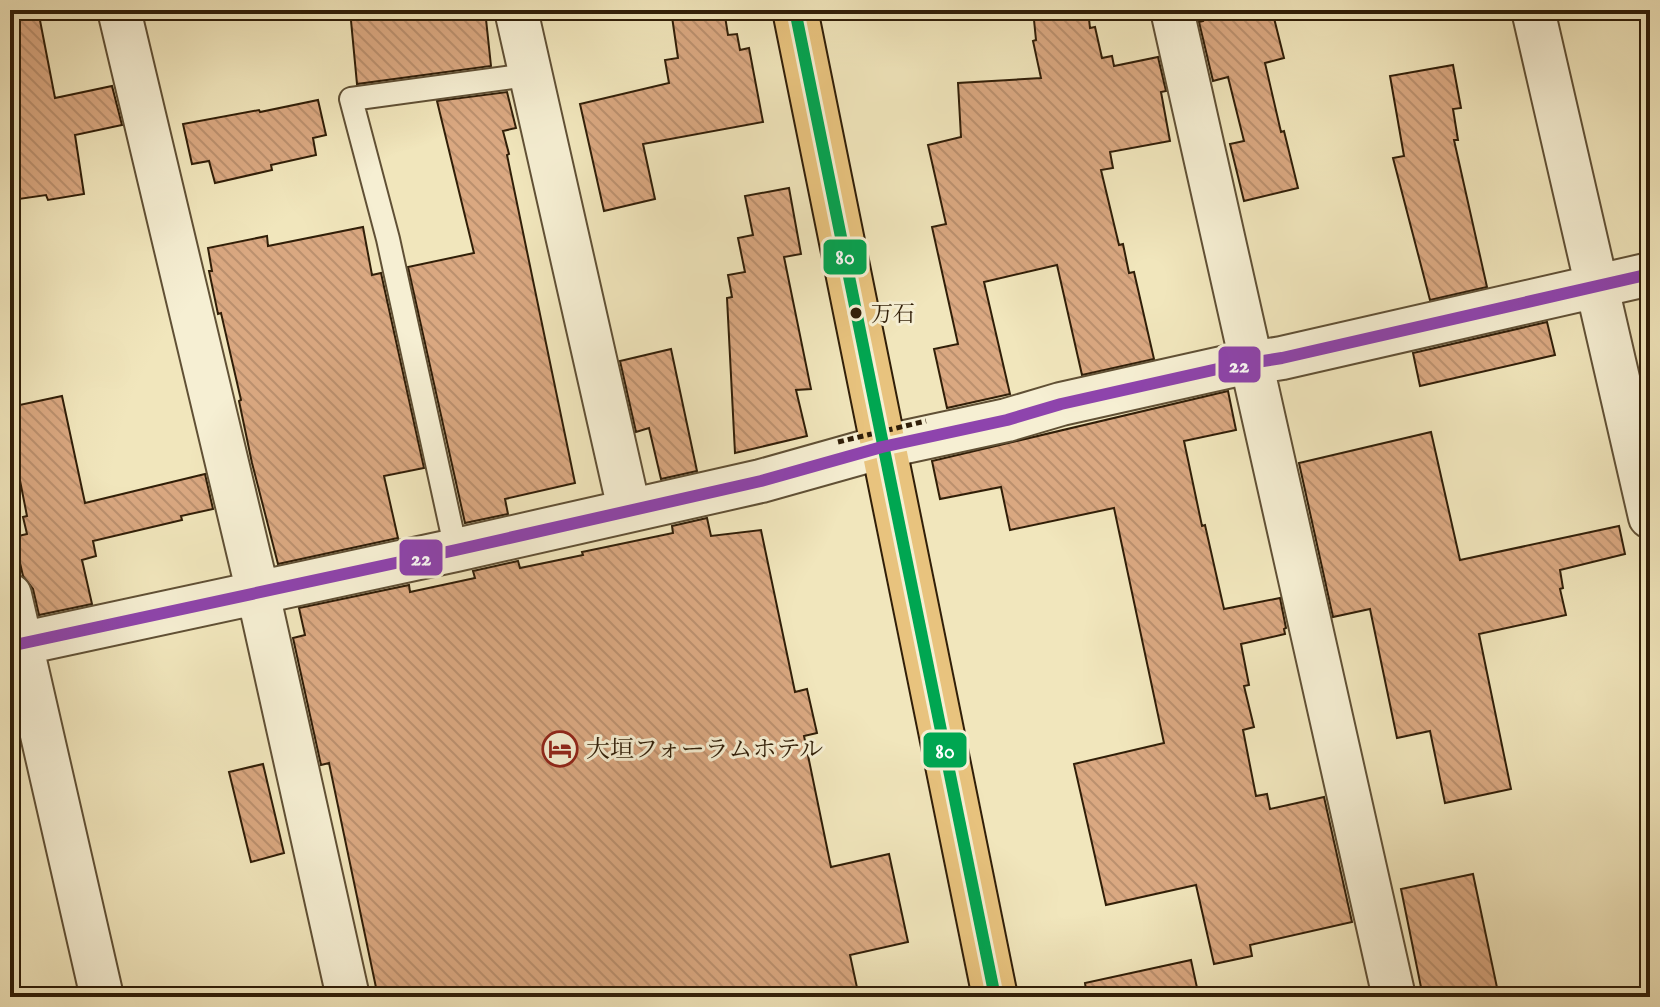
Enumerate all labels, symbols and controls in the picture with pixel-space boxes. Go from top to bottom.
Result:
line badge: 80 [822,238,868,276]
text: 80 [835,244,855,272]
place label: 万石 [871,301,915,329]
marker: 万石 [848,305,864,321]
line badge: 22 [1217,345,1262,384]
text: 22 [1229,352,1249,380]
line badge: 22 [398,538,444,577]
text: 22 [411,545,431,573]
hotel icon: 大垣フォーラムホテル [541,730,579,768]
line badge: 80 [922,731,968,769]
place label: 大垣フォーラムホテル [586,735,823,766]
text: 80 [935,738,955,766]

